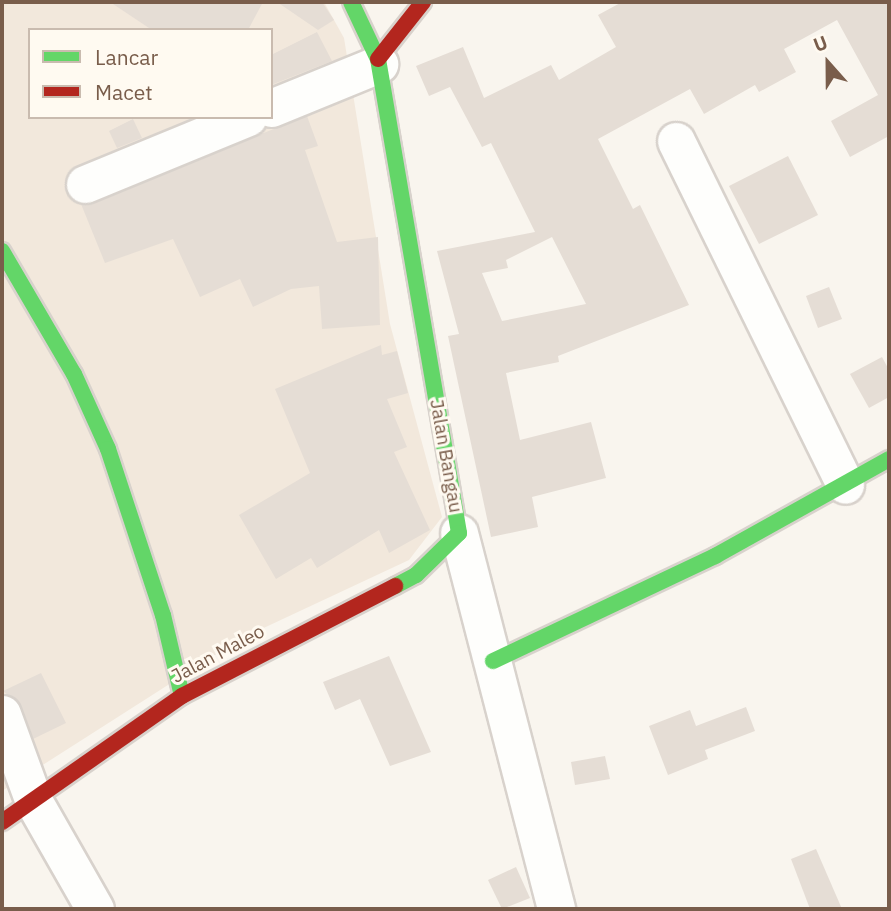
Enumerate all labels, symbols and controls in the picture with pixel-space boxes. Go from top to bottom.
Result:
legend [28,28,273,119]
north arrow [793,28,863,98]
text: U [810,30,831,57]
text: Lancar [95,43,158,71]
text: Macet [95,78,153,106]
street label: Jalan Bangau [425,398,467,514]
street label: Jalan Maleo [168,620,268,688]

